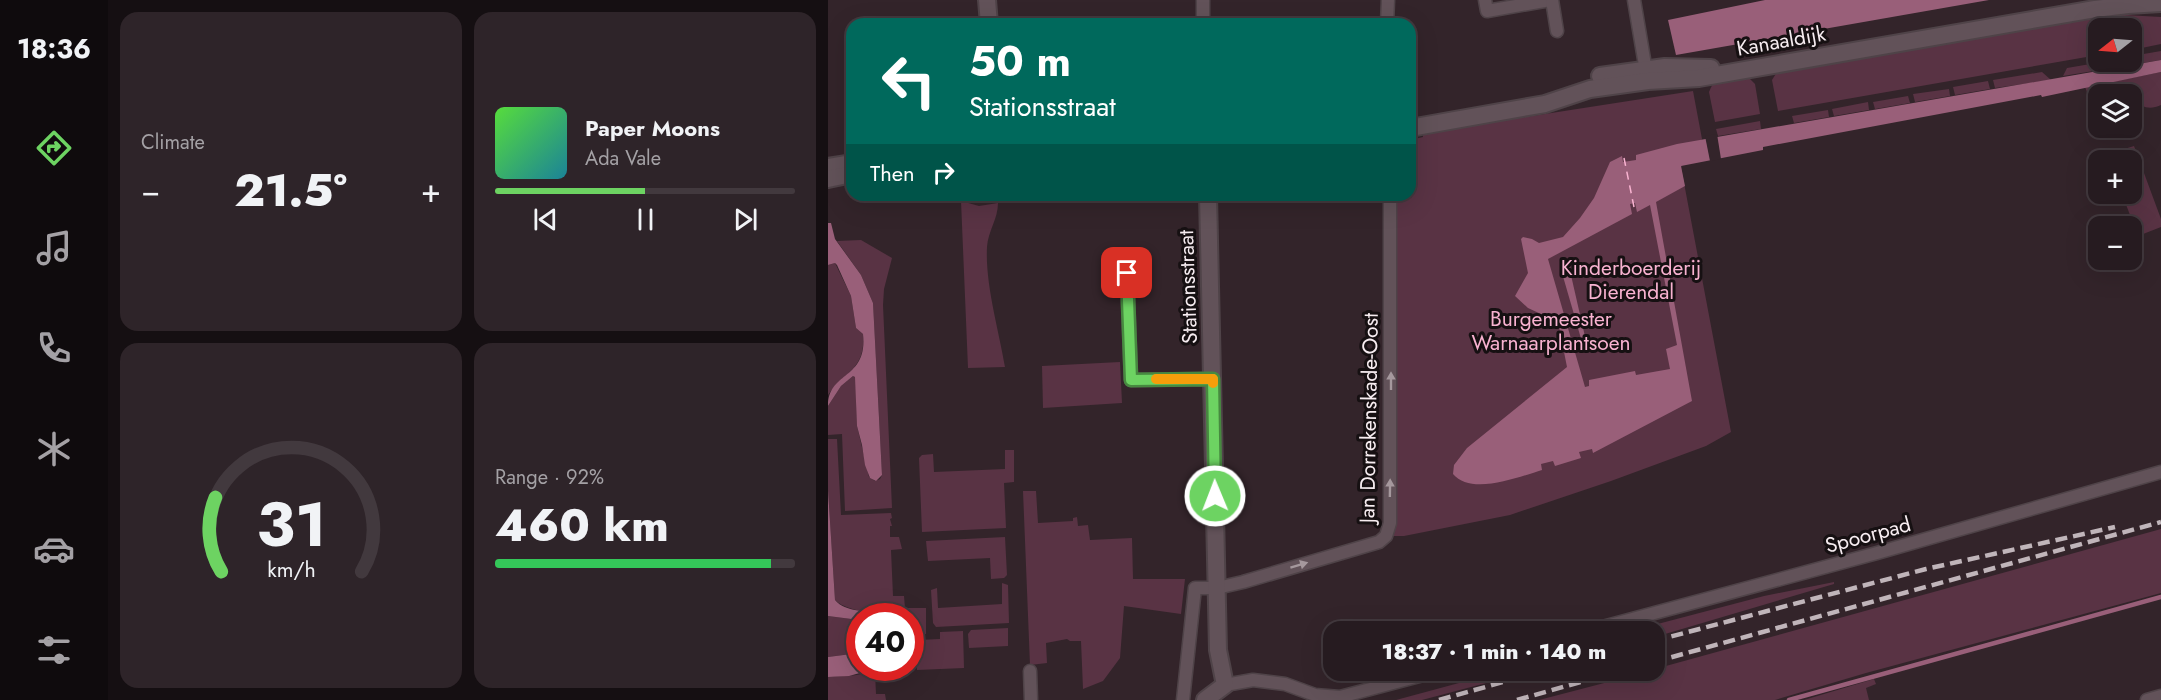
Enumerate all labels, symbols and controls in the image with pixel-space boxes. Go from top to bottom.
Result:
street label: Kanaaldijk [1734,18,1829,64]
north arrow [2088,18,2142,72]
map controls [2088,18,2142,270]
text: 18:36 [17,29,91,68]
text: 50 m [969,31,1071,92]
icon: left [870,42,948,120]
button: layers [2088,84,2142,138]
text: Stationsstraat [969,87,1116,126]
text: Paper Moons [585,112,720,144]
icon: directions [33,127,75,169]
text: Climate [141,128,205,157]
text: Ada Vale [585,144,661,173]
button: + [2088,150,2142,204]
icon: right [927,156,960,189]
text: Then [870,157,915,189]
text: 21.5° [234,158,347,223]
text: − [141,167,160,214]
text: + [421,167,441,214]
icon: previous [529,203,562,236]
icon: pause [629,203,662,236]
icon: next [729,203,762,236]
button: − [2088,216,2142,270]
icon: music [33,227,75,269]
street label: Stationsstraat [1171,229,1205,345]
pin [1101,247,1152,298]
park label: Kinderboerderij Dierendal [1561,253,1701,307]
icon: arrive [1110,256,1143,289]
park label: Burgemeester Warnaarplantsoen [1471,304,1631,358]
street label: Jan Dorrekenskade-Oost [1352,313,1386,526]
icon: phone [33,327,75,369]
one-way arrow [1386,372,1396,391]
icon: climate [33,428,75,470]
text: Range · 92% [495,463,604,492]
position arrow [1183,464,1247,528]
text: 31 [256,479,326,569]
one-way arrow [1385,479,1395,498]
text: 460 km [495,493,669,558]
street label: Spoorpad [1822,509,1914,561]
icon: car [33,528,75,570]
text: km/h [267,555,315,586]
one-way arrow [1290,560,1308,569]
speed limit sign: 40 [846,603,924,681]
icon: filters [33,629,75,671]
text: 18:37 · 1 min · 140 m [1382,635,1606,667]

